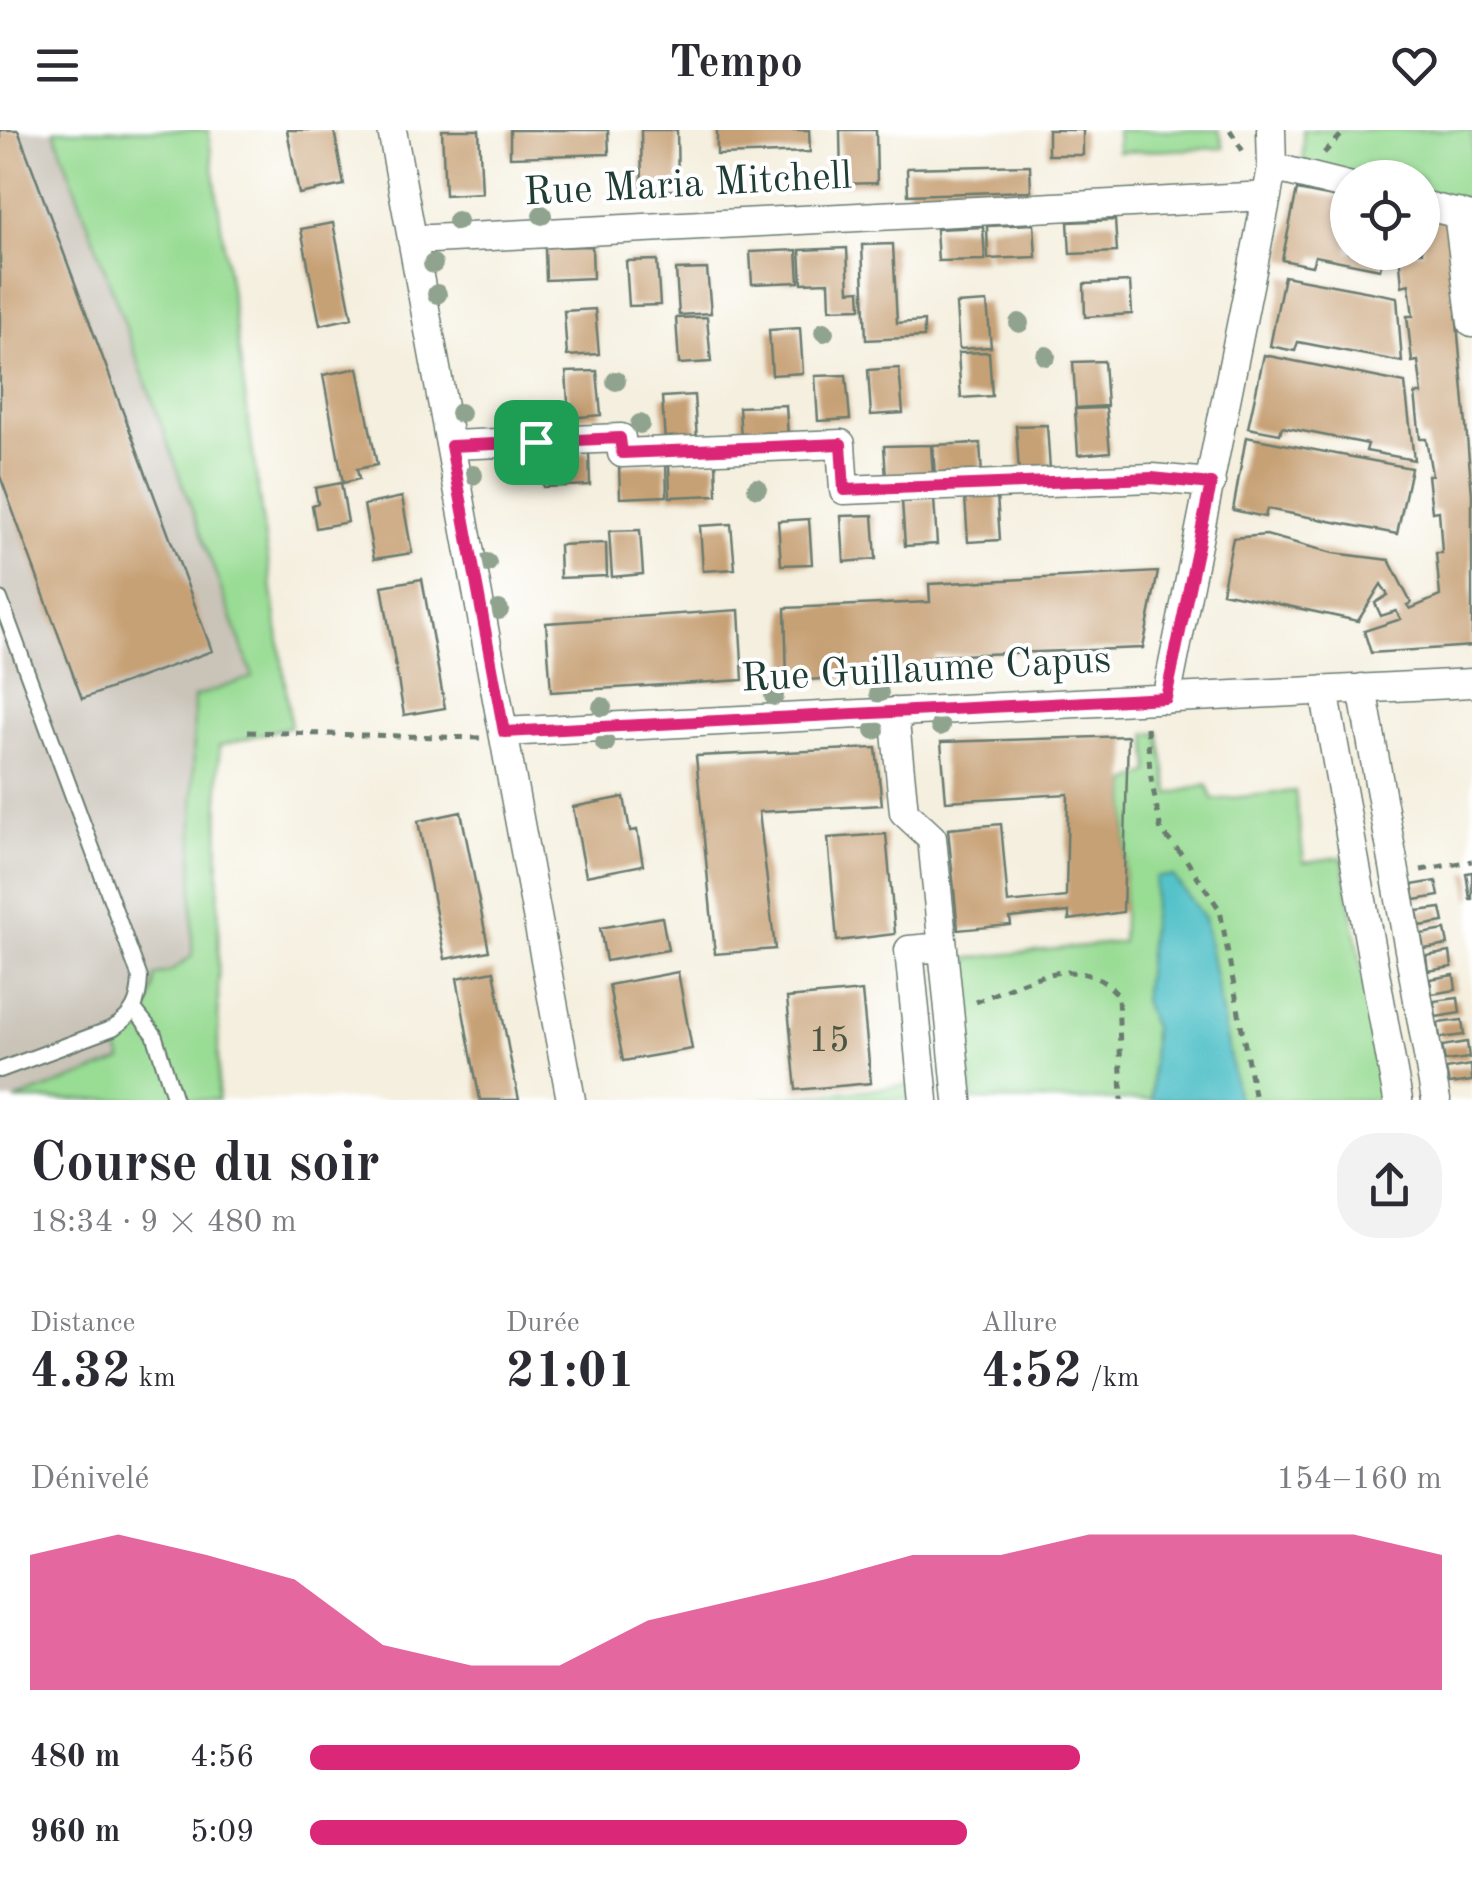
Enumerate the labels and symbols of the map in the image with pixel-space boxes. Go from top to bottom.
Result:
street label: Rue Maria Mitchell [523,157,853,215]
pin [494,400,579,485]
street label: Rue Guillaume Capus [740,641,1112,701]
house number: 15 [809,1024,849,1059]

